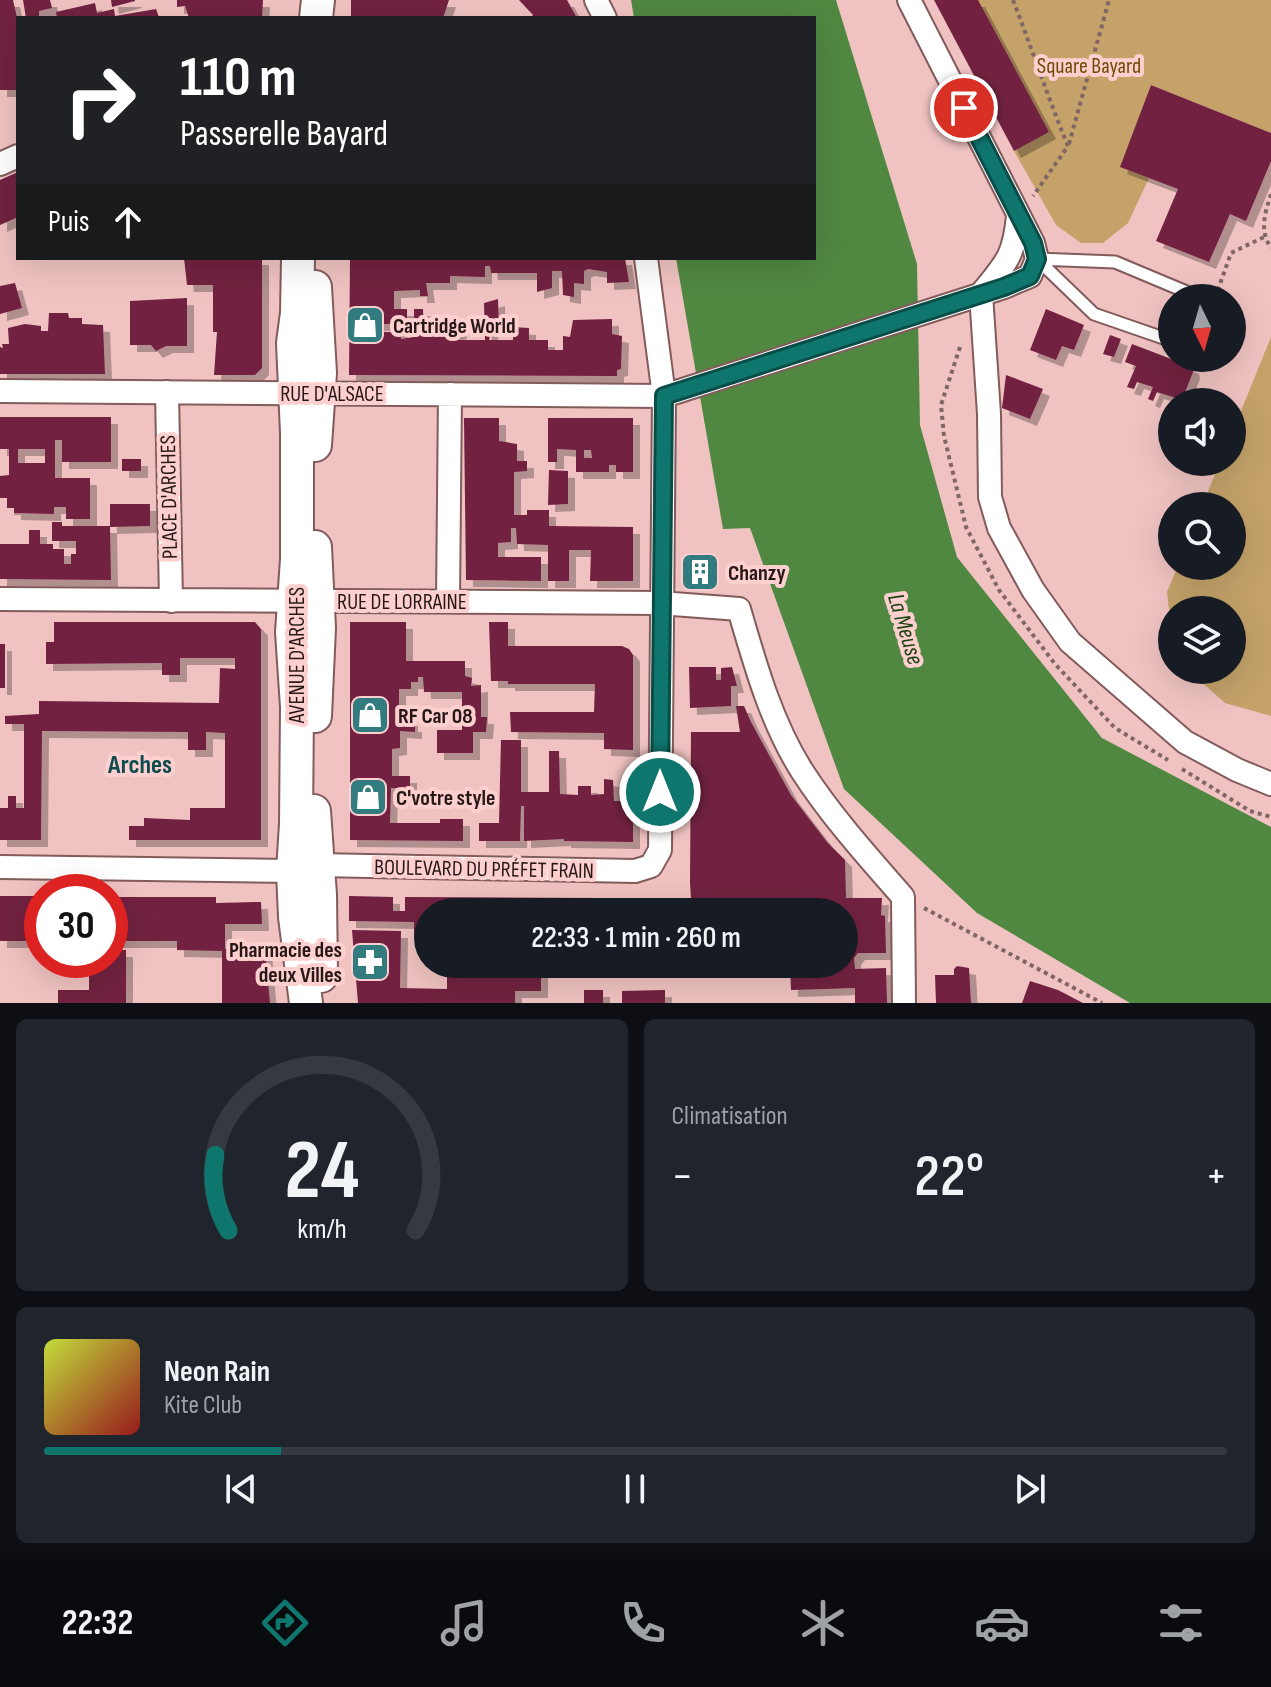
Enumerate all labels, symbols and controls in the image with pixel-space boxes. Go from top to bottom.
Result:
text: 110 m [180,45,296,112]
icon: right [48,48,152,152]
park label: Square Bayard [1037,53,1141,80]
pin [930,74,998,142]
icon: arrive [942,86,986,130]
text: Passerelle Bayard [180,113,388,156]
icon: ahead [106,200,150,244]
text: Puis [48,204,90,240]
north arrow [1158,284,1246,372]
map controls [1158,284,1246,684]
shop icon: Cartridge World [344,304,386,346]
place label: Cartridge World [393,313,516,340]
street label: RUE D'ALSACE [280,381,384,408]
button: sound [1158,388,1246,476]
street label: PLACE D'ARCHES [155,435,184,559]
button: search [1158,492,1246,580]
building icon: Chanzy [679,551,721,593]
place label: Chanzy [728,560,786,587]
street label: AVENUE D'ARCHES [284,587,311,724]
street label: RUE DE LORRAINE [337,589,467,616]
water label: La Meuse [881,590,930,668]
button: layers [1158,596,1246,684]
shop icon: RF Car 08 [349,694,391,736]
place label: RF Car 08 [398,703,473,730]
district label: Arches [107,750,172,781]
position arrow [618,750,702,834]
shop icon: C'votre style [347,776,389,818]
place label: C'votre style [396,785,495,812]
street label: BOULEVARD DU PRÉFET FRAIN [374,854,594,885]
speed limit sign: 30 [24,874,128,978]
text: 22:33 · 1 min · 260 m [531,920,741,956]
place label: Pharmacie des deux Villes [229,937,342,989]
pharmacy icon: Pharmacie des deux Villes [349,941,391,983]
text: Climatisation [672,1101,788,1132]
text: 24 [284,1122,359,1222]
text: 22° [914,1141,984,1213]
text: − [672,1150,693,1203]
text: + [1205,1150,1227,1203]
text: km/h [297,1212,346,1247]
text: Neon Rain [164,1354,270,1390]
text: Kite Club [164,1390,242,1421]
icon: previous [219,1467,263,1511]
icon: pause [613,1467,657,1511]
icon: next [1008,1467,1052,1511]
icon: directions [257,1595,313,1651]
icon: music [436,1595,492,1651]
icon: phone [615,1595,671,1651]
icon: climate [795,1595,851,1651]
icon: car [974,1595,1030,1651]
icon: filters [1153,1595,1209,1651]
text: 22:32 [62,1602,133,1645]

